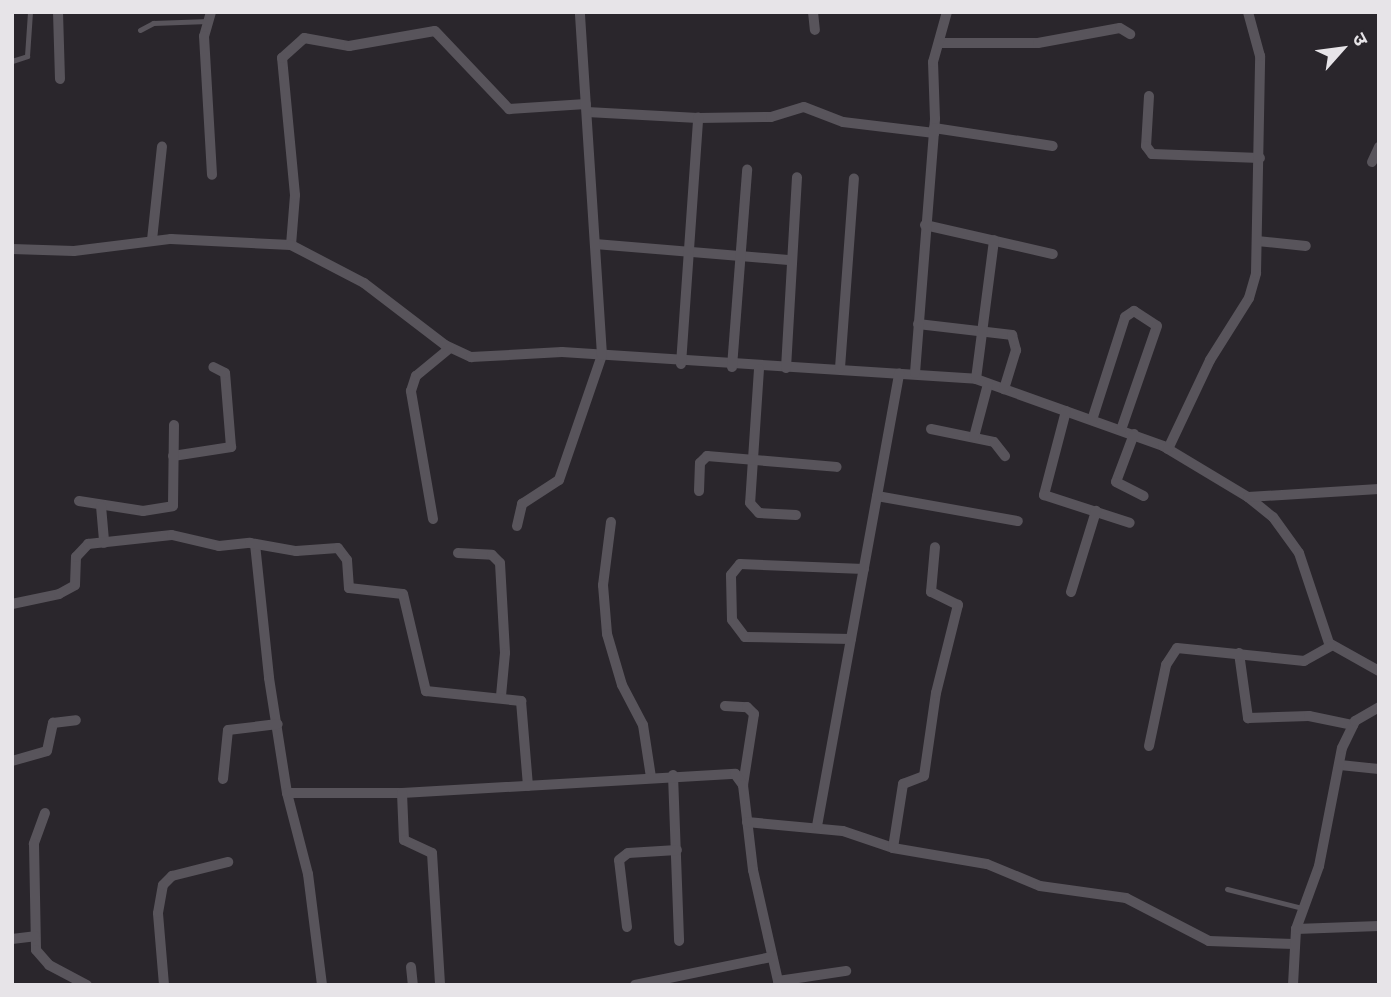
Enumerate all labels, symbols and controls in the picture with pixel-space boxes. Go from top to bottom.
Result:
north arrow [1307,14,1377,84]
text: उ [1347,29,1374,50]

